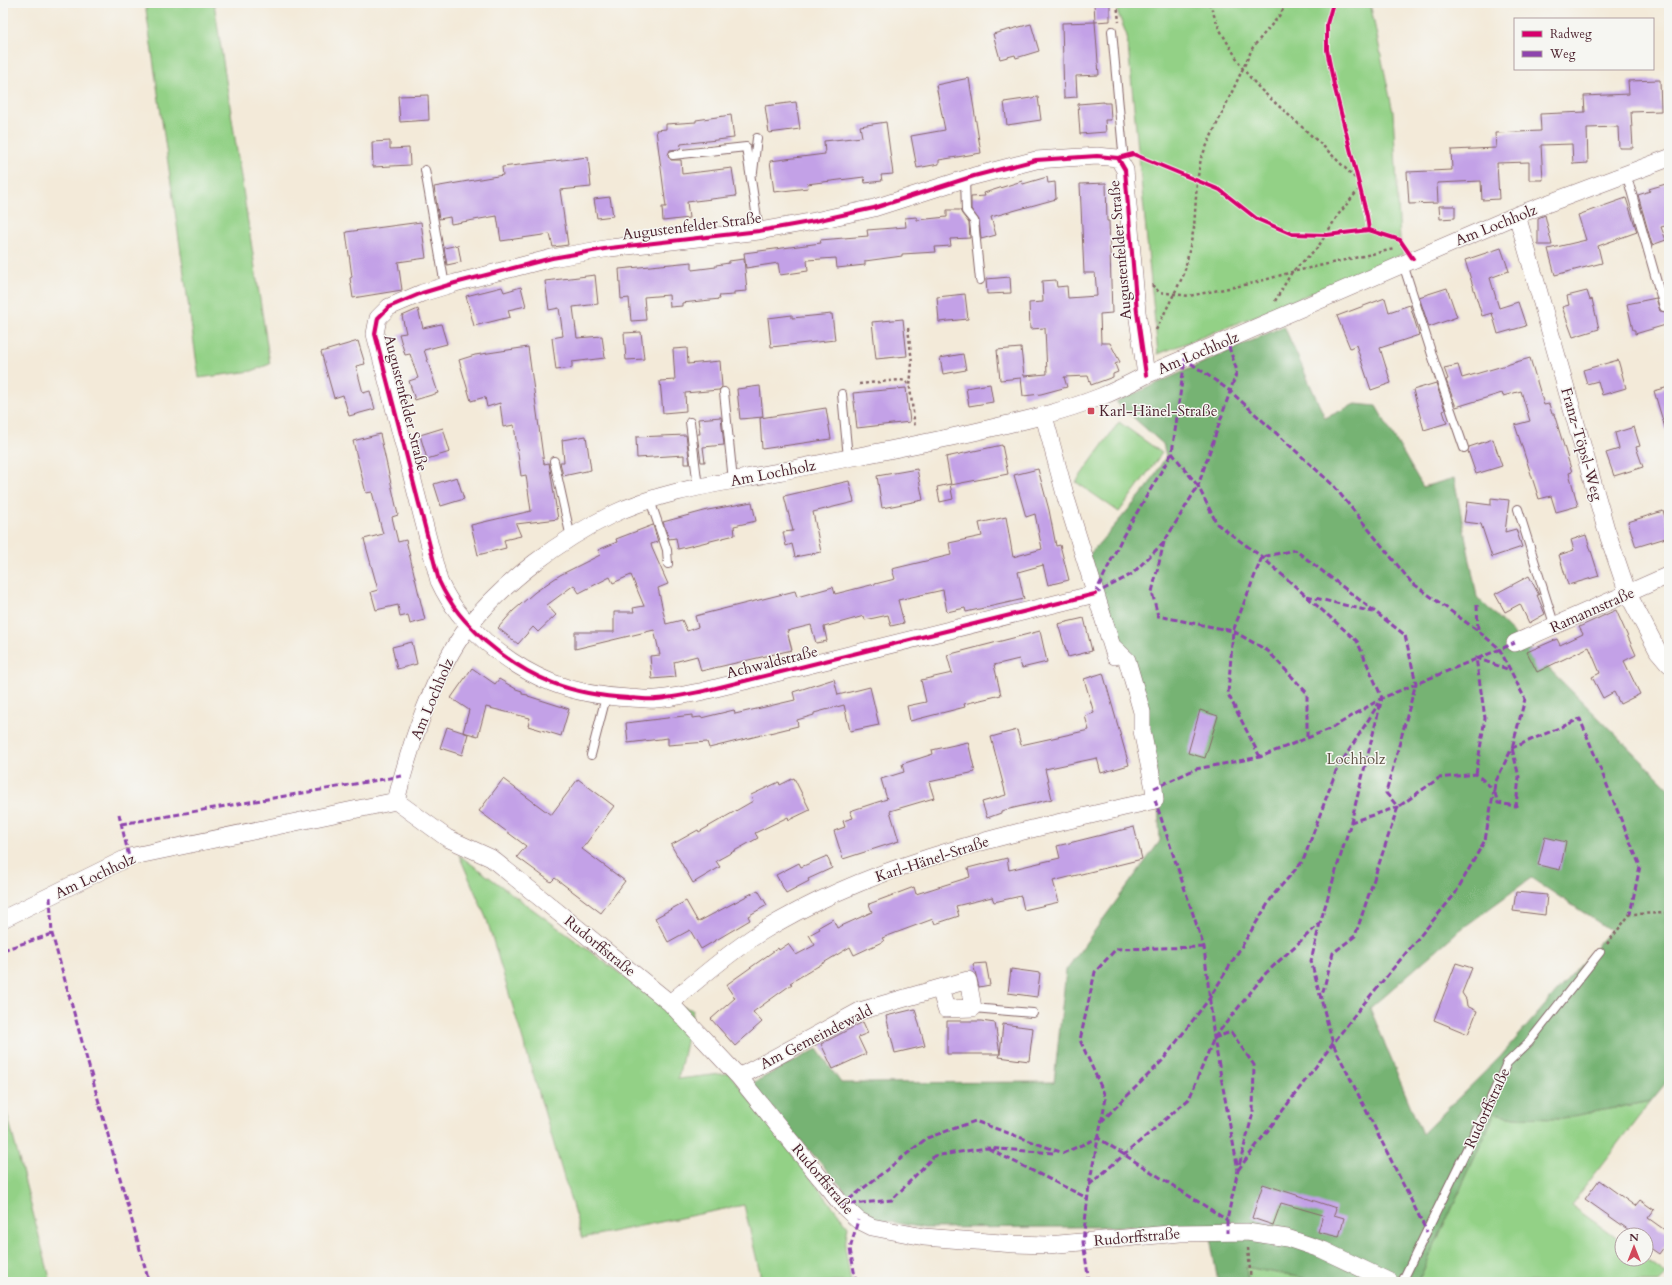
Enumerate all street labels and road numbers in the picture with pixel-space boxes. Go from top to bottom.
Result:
street label: Augustenfelder Straße [1104,179,1136,321]
street label: Am Lochholz [1452,199,1540,250]
street label: Augustenfelder Straße [621,208,763,244]
street label: Am Lochholz [1154,327,1242,379]
street label: Augustenfelder Straße [379,333,433,474]
street label: Franz-Töpsl-Weg [1556,385,1608,503]
street label: Am Lochholz [729,455,818,491]
street label: Ramannstraße [1547,582,1638,638]
street label: Achwaldstraße [724,641,820,683]
street label: Am Lochholz [406,655,458,743]
street label: Karl-Hänel-Straße [873,831,992,887]
street label: Am Lochholz [52,849,139,903]
street label: Rudorffstraße [560,911,640,981]
street label: Am Gemeindewald [756,1000,876,1074]
street label: Rudorffstraße [1460,1064,1514,1151]
street label: Rudorffstraße [787,1139,859,1219]
street label: Rudorffstraße [1093,1223,1181,1251]

